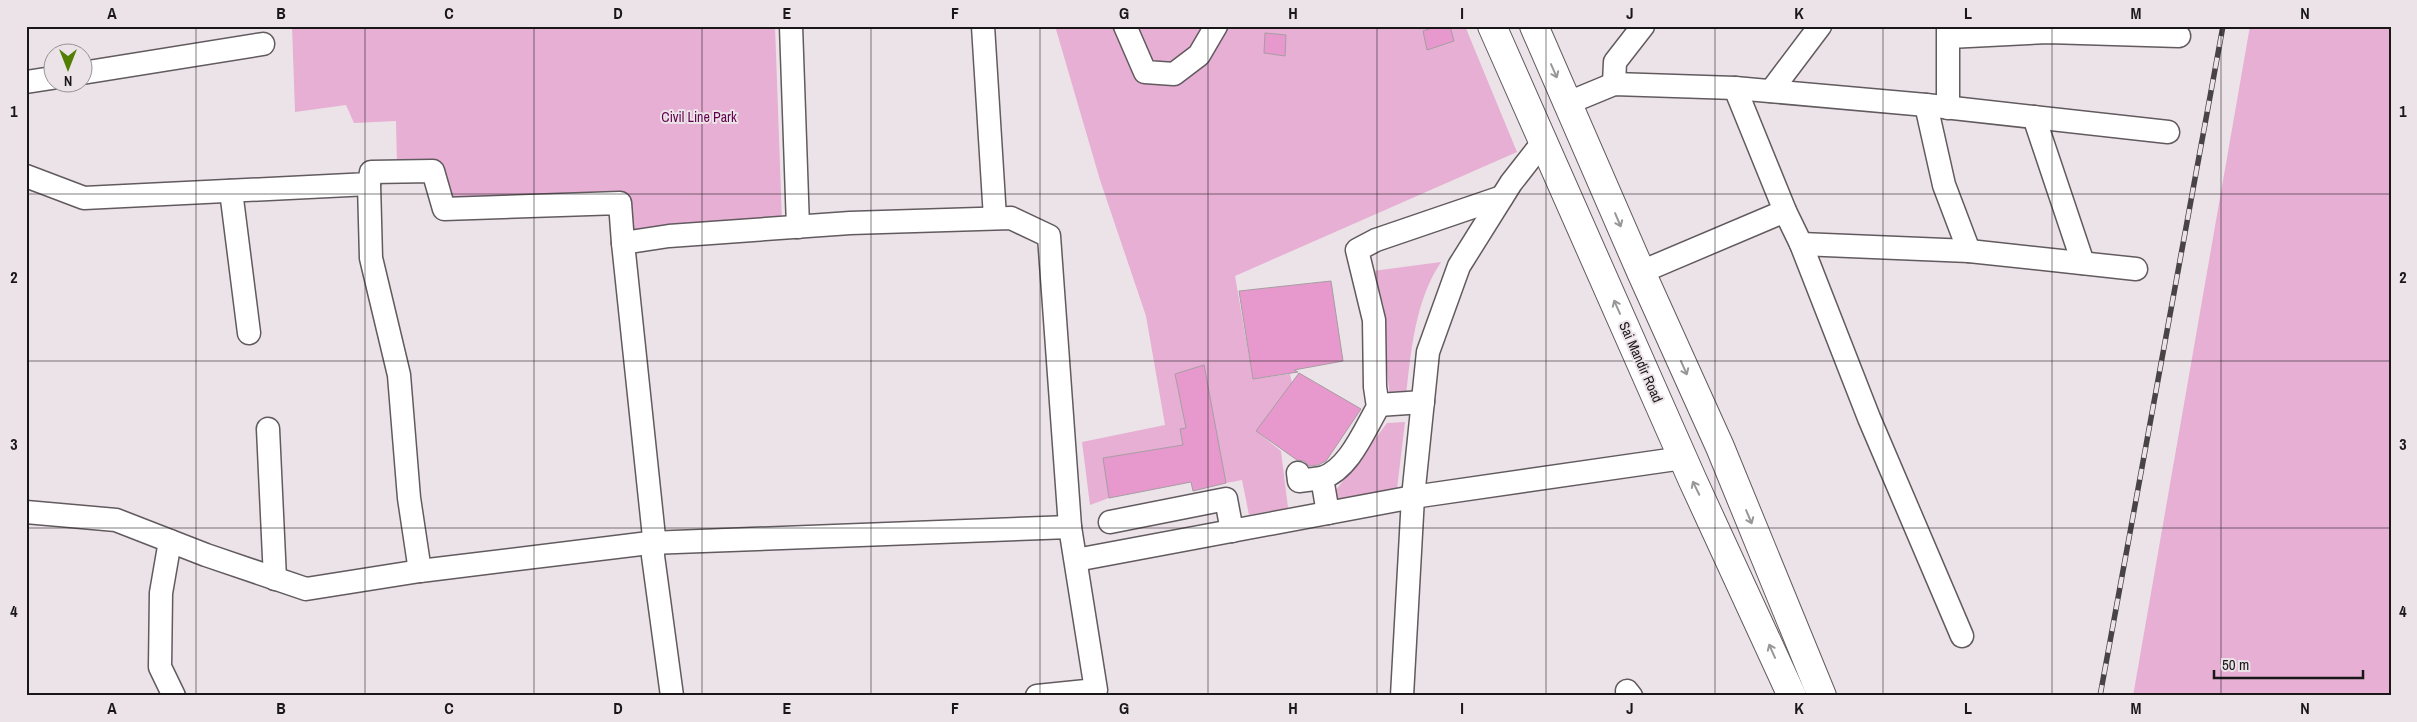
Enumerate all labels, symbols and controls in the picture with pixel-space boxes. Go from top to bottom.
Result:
text: A [107,2,117,24]
text: B [276,2,286,24]
text: C [444,2,454,24]
text: D [613,2,623,24]
text: E [783,2,792,24]
text: F [951,2,959,24]
text: G [1119,2,1129,24]
text: H [1288,2,1298,24]
text: I [1460,2,1464,24]
text: J [1626,2,1634,24]
text: K [1794,2,1804,24]
text: L [1964,2,1972,24]
text: M [2131,2,2142,24]
text: N [2300,2,2310,24]
north arrow [42,42,92,92]
one-way arrow [1549,63,1559,78]
text: N [64,72,72,90]
text: 1 [10,100,18,122]
text: 1 [2399,100,2407,122]
park label: Civil Line Park [661,108,737,126]
one-way arrow [1614,212,1624,227]
text: 2 [10,266,18,288]
text: 2 [2399,266,2407,288]
one-way arrow [1611,300,1621,315]
street label: Sai Mandir Road [1615,319,1667,405]
one-way arrow [1680,360,1690,375]
text: 3 [10,433,18,455]
text: 3 [2399,433,2407,455]
one-way arrow [1691,481,1701,496]
one-way arrow [1745,509,1755,524]
text: 4 [10,600,18,622]
text: 4 [2399,600,2407,622]
one-way arrow [1767,644,1777,659]
scale bar [2214,647,2363,679]
text: 50 m [2222,654,2249,675]
text: A [107,697,117,719]
text: B [276,697,286,719]
text: C [444,697,454,719]
text: D [613,697,623,719]
text: E [783,697,792,719]
text: F [951,697,959,719]
text: G [1119,697,1129,719]
text: H [1288,697,1298,719]
text: I [1460,697,1464,719]
text: J [1626,697,1634,719]
text: K [1794,697,1804,719]
text: L [1964,697,1972,719]
text: M [2131,697,2142,719]
text: N [2300,697,2310,719]

